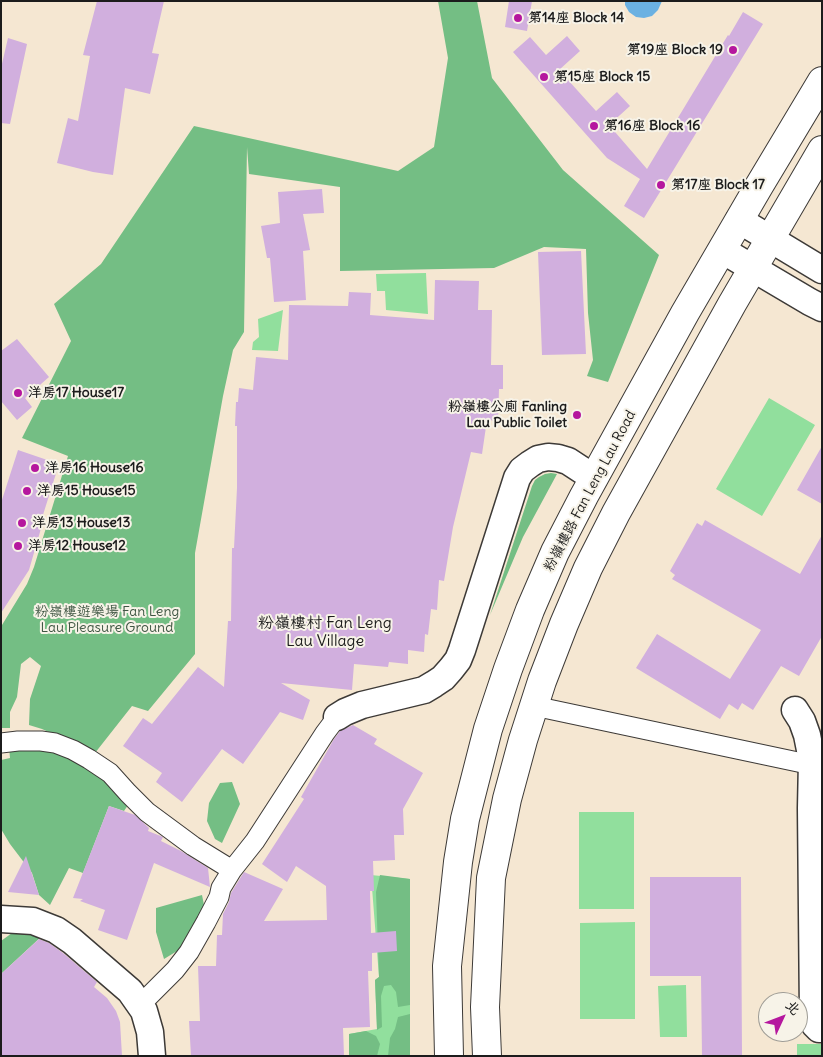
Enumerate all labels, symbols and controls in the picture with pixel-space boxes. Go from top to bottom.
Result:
place label: 第14座 Block 14 [528,10,624,26]
marker: 第14座 Block 14 [512,12,524,24]
place label: 第19座 Block 19 [627,42,723,58]
marker: 第19座 Block 19 [727,44,739,56]
place label: 第15座 Block 15 [554,69,650,85]
marker: 第15座 Block 15 [538,71,550,83]
place label: 第16座 Block 16 [604,118,700,134]
marker: 第16座 Block 16 [588,120,600,132]
place label: 第17座 Block 17 [671,177,765,193]
marker: 第17座 Block 17 [655,179,667,191]
place label: 洋房17 House17 [28,385,124,401]
marker: 洋房17 House17 [12,387,24,399]
place label: 粉嶺樓公廁 Fanling Lau Public Toilet [448,399,567,432]
street label: 粉嶺樓路 Fan Leng Lau Road [540,408,640,574]
marker: 粉嶺樓公廁 Fanling Lau Public Toilet [571,409,583,421]
place label: 洋房16 House16 [45,460,144,476]
marker: 洋房16 House16 [29,462,41,474]
place label: 洋房15 House15 [37,483,136,499]
marker: 洋房15 House15 [21,485,33,497]
place label: 洋房13 House13 [32,515,130,531]
marker: 洋房13 House13 [16,517,28,529]
place label: 洋房12 House12 [28,538,126,554]
marker: 洋房12 House12 [12,540,24,552]
park label: 粉嶺樓遊樂場 Fan Leng Lau Pleasure Ground [35,604,179,636]
district label: 粉嶺樓村 Fan Leng Lau Village [258,613,392,651]
north arrow [758,992,808,1042]
text: 北 [782,996,805,1019]

